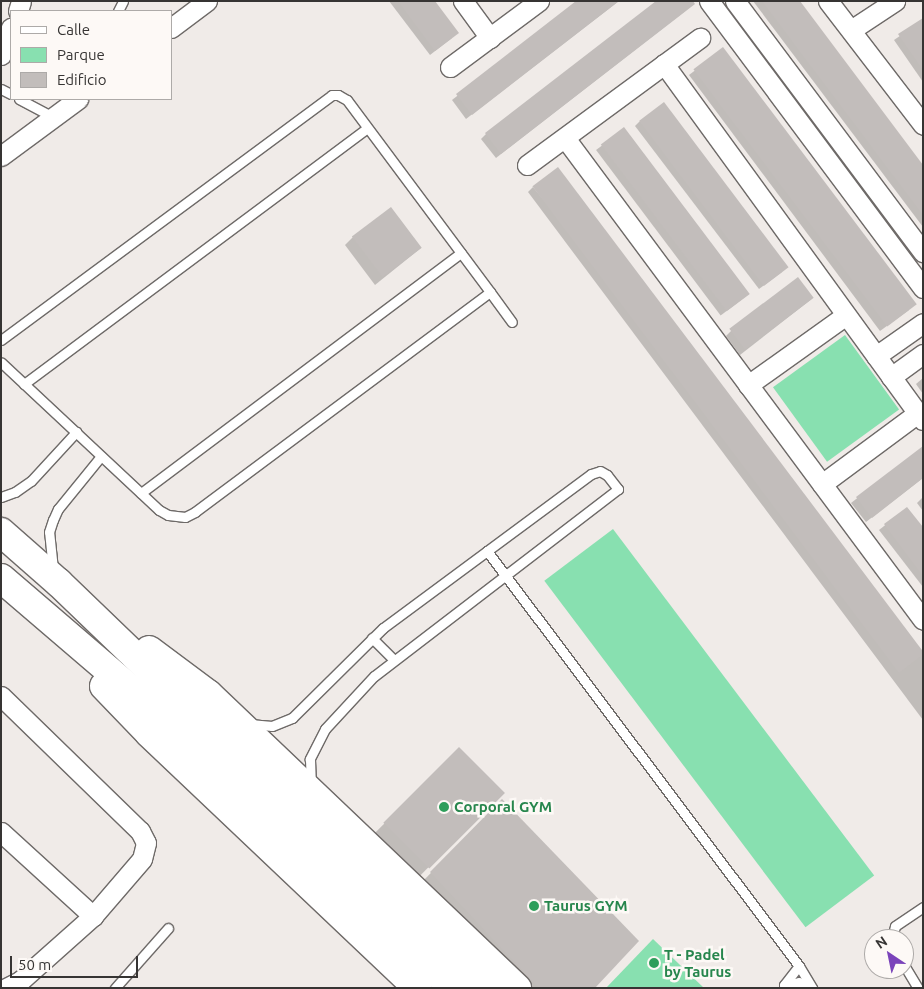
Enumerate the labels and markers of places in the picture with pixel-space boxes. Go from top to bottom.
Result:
place label: Corporal GYM [454,798,552,816]
marker: Corporal GYM [438,801,450,813]
place label: Taurus GYM [544,897,628,915]
marker: Taurus GYM [528,900,540,912]
place label: T - Padel by Taurus [664,945,731,980]
marker: T - Padel by Taurus [648,957,660,969]

